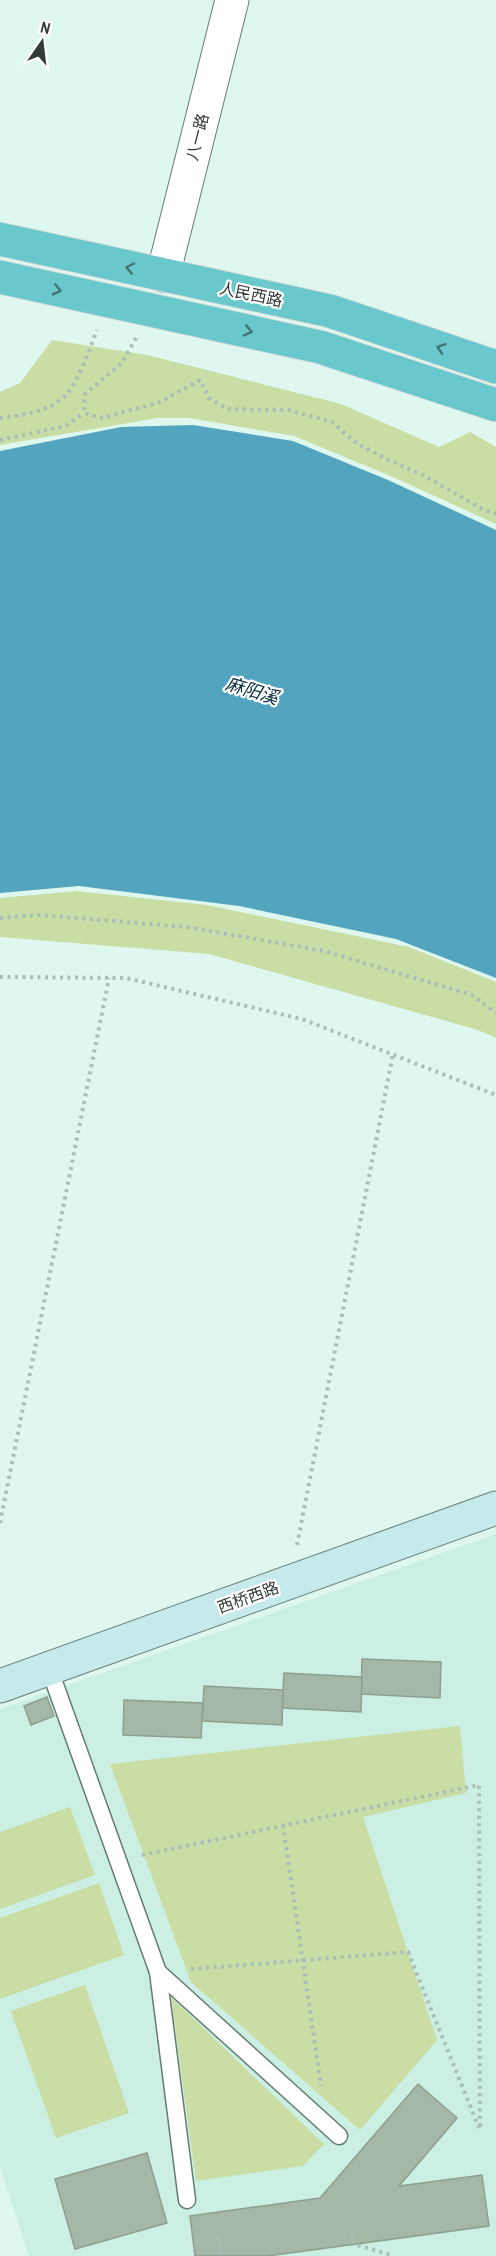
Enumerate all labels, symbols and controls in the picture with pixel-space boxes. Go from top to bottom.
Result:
north arrow [12,12,72,72]
text: N [38,16,53,39]
street label: 八一路 [181,111,213,163]
one-way arrow [126,262,136,275]
street label: 人民西路 [217,277,285,311]
one-way arrow [52,283,62,296]
one-way arrow [242,324,252,337]
one-way arrow [436,343,447,356]
water label: 麻阳溪 [223,671,284,711]
street label: 西桥西路 [214,1576,282,1618]

